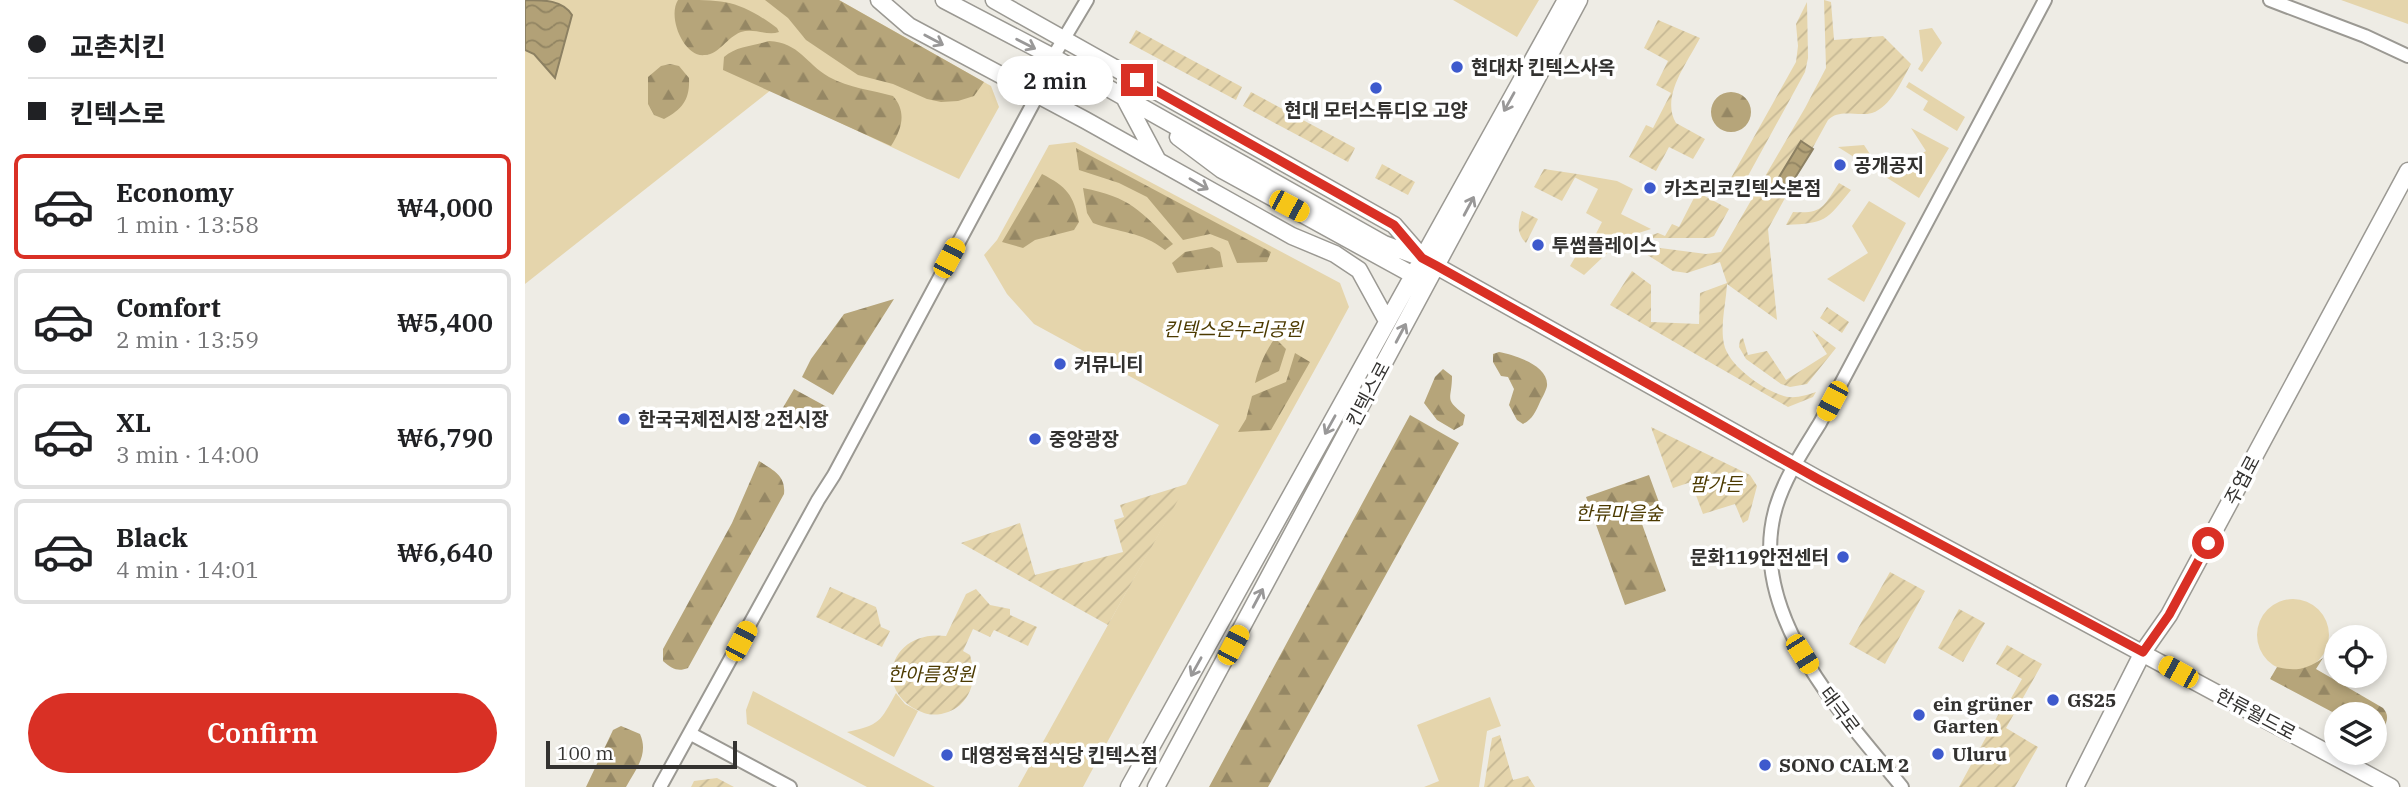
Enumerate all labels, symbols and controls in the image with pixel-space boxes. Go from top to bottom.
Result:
text: 교촌치킨 [70,29,166,63]
one-way arrow [923,34,944,47]
one-way arrow [1015,37,1036,51]
place label: 현대차 킨텍스사옥 [1471,55,1615,79]
callout: 2 min [997,56,1113,104]
marker: 현대차 킨텍스사옥 [1449,59,1465,75]
route end [1121,64,1153,96]
text: 2 min [1023,65,1087,95]
marker: 현대 모터스튜디오 고양 [1368,80,1384,96]
one-way arrow [1502,92,1516,112]
text: 킨텍스로 [70,96,166,130]
place label: 현대 모터스튜디오 고양 [1284,98,1468,122]
place label: 공개공지 [1854,153,1924,177]
marker: 공개공지 [1832,157,1848,173]
icon: car [32,175,95,238]
text: Economy [116,175,234,209]
place label: 카츠리코킨텍스본점 [1664,176,1821,200]
one-way arrow [1188,177,1208,191]
marker: 카츠리코킨텍스본점 [1642,180,1658,196]
car [1266,187,1313,225]
text: ₩4,000 [397,190,493,224]
one-way arrow [1463,196,1476,217]
text: 1 min · 13:58 [116,209,259,239]
place label: 투썸플레이스 [1552,233,1657,257]
car [930,235,969,281]
marker: 투썸플레이스 [1530,237,1546,253]
icon: car [32,290,95,353]
text: Comfort [116,290,221,324]
text: ₩5,400 [397,305,493,339]
park label: 킨텍스온누리공원 [1163,317,1304,341]
one-way arrow [1394,323,1408,343]
text: 2 min · 13:59 [116,324,259,354]
place label: 커뮤니티 [1074,352,1144,376]
marker: 커뮤니티 [1052,356,1068,372]
street label: 킨텍스로 [1341,357,1395,431]
car [1813,378,1852,424]
icon: car [32,405,95,468]
text: XL [116,405,151,439]
place label: 한국국제전시장 2전시장 [638,407,829,431]
marker: 한국국제전시장 2전시장 [616,411,632,427]
one-way arrow [1323,414,1337,434]
text: ₩6,790 [397,420,493,454]
place label: 중앙광장 [1049,427,1119,451]
marker: 중앙광장 [1027,431,1043,447]
text: 3 min · 14:00 [116,439,259,469]
street label: 주엽로 [2219,451,2265,509]
park label: 팜가든 [1690,472,1744,496]
park label: 한류마을숲 [1575,501,1664,525]
icon: car [32,520,95,583]
text: Black [116,520,188,554]
route start [2192,527,2224,559]
text: ₩6,640 [397,535,493,569]
place label: 문화119안전센터 [1690,545,1829,569]
marker: 문화119안전센터 [1835,549,1851,565]
text: 4 min · 14:01 [116,554,259,584]
one-way arrow [1251,588,1265,608]
car [722,618,761,664]
car [1214,622,1253,668]
map controls [2324,625,2387,765]
button: locate [2324,625,2387,688]
car [1782,631,1823,677]
car [2155,653,2202,691]
one-way arrow [1189,656,1203,676]
park label: 한아름정원 [887,662,976,686]
street label: 태극로 [1815,682,1865,738]
street label: 한류월드로 [2212,683,2300,745]
place label: GS25 [2067,688,2116,712]
place label: ein grüner Garten [1933,692,2033,738]
marker: GS25 [2045,692,2061,708]
button: Confirm [28,693,497,773]
button: layers [2324,702,2387,765]
marker: ein grüner Garten [1911,707,1927,723]
scale bar [546,738,737,770]
text: 100 m [557,741,614,765]
place label: Uluru [1952,742,2007,766]
place label: 대영정육점식당 킨텍스점 [961,743,1158,767]
marker: Uluru [1930,746,1946,762]
marker: 대영정육점식당 킨텍스점 [939,747,955,763]
place label: SONO CALM 2 [1779,753,1910,777]
marker: SONO CALM 2 [1757,757,1773,773]

